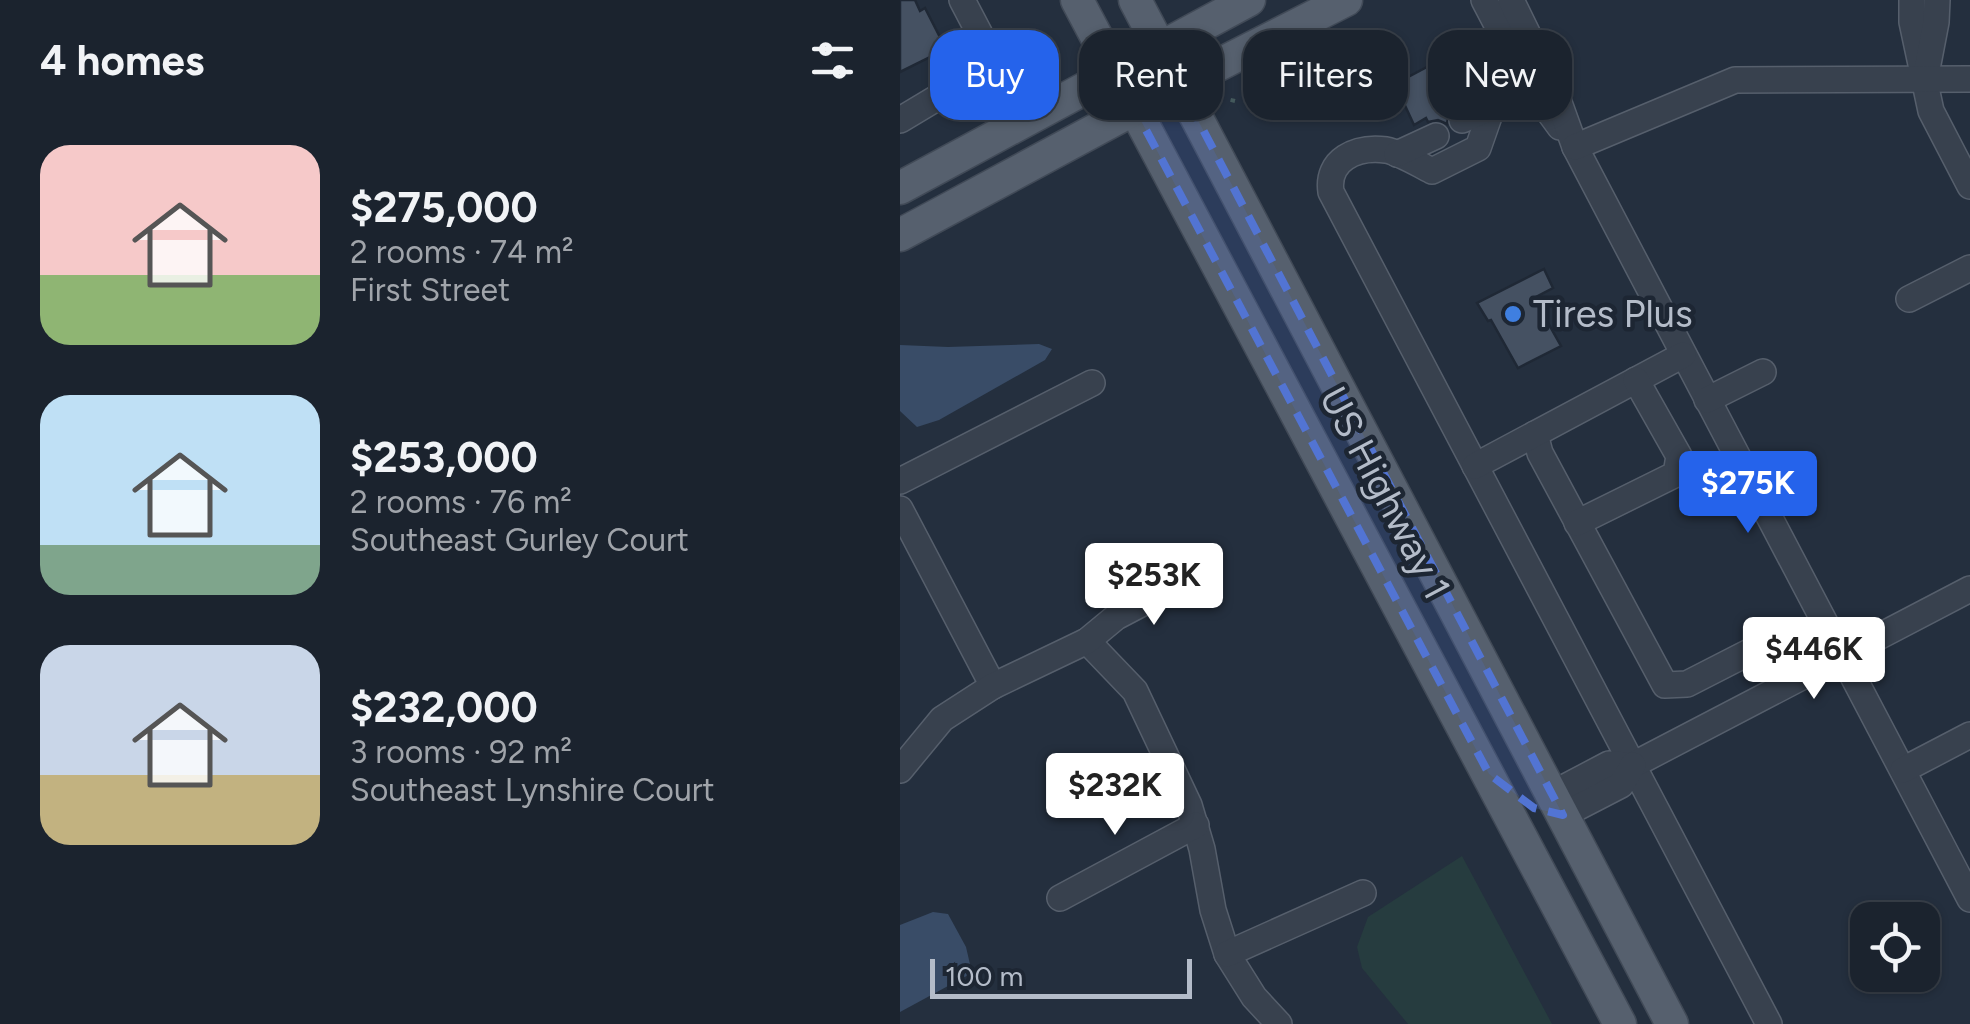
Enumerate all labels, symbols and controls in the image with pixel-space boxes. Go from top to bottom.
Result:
chip: Buy [930,30,1059,120]
chip: Rent [1079,30,1223,120]
chip: Filters [1243,30,1408,120]
chip: New [1428,30,1572,120]
icon: filters [805,33,860,88]
text: 4 homes [40,35,204,86]
text: $275,000 [350,182,538,233]
icon: home [120,185,240,305]
text: 2 rooms · 74 m² [350,233,574,271]
text: First Street [350,271,510,309]
place label: Tires Plus [1533,291,1693,337]
marker: Tires Plus [1502,303,1524,325]
street label: US Highway 1 [1310,379,1460,607]
text: $253,000 [350,432,538,483]
icon: home [120,435,240,555]
pin: $275K [1678,451,1818,536]
text: $275K [1701,464,1795,502]
text: 2 rooms · 76 m² [350,483,572,521]
text: Southeast Gurley Court [350,521,689,559]
pin: $253K [1084,543,1224,628]
text: $253K [1107,556,1201,594]
pin: $446K [1744,617,1884,702]
text: $446K [1765,630,1863,668]
text: $232,000 [350,682,538,733]
icon: home [120,685,240,805]
text: 3 rooms · 92 m² [350,733,572,771]
pin: $232K [1045,753,1185,838]
text: $232K [1068,766,1162,804]
text: Southeast Lynshire Court [350,771,715,809]
map controls [1850,902,1940,992]
button: locate [1850,902,1940,992]
scale bar [930,954,1192,998]
text: 100 m [945,959,1023,993]

